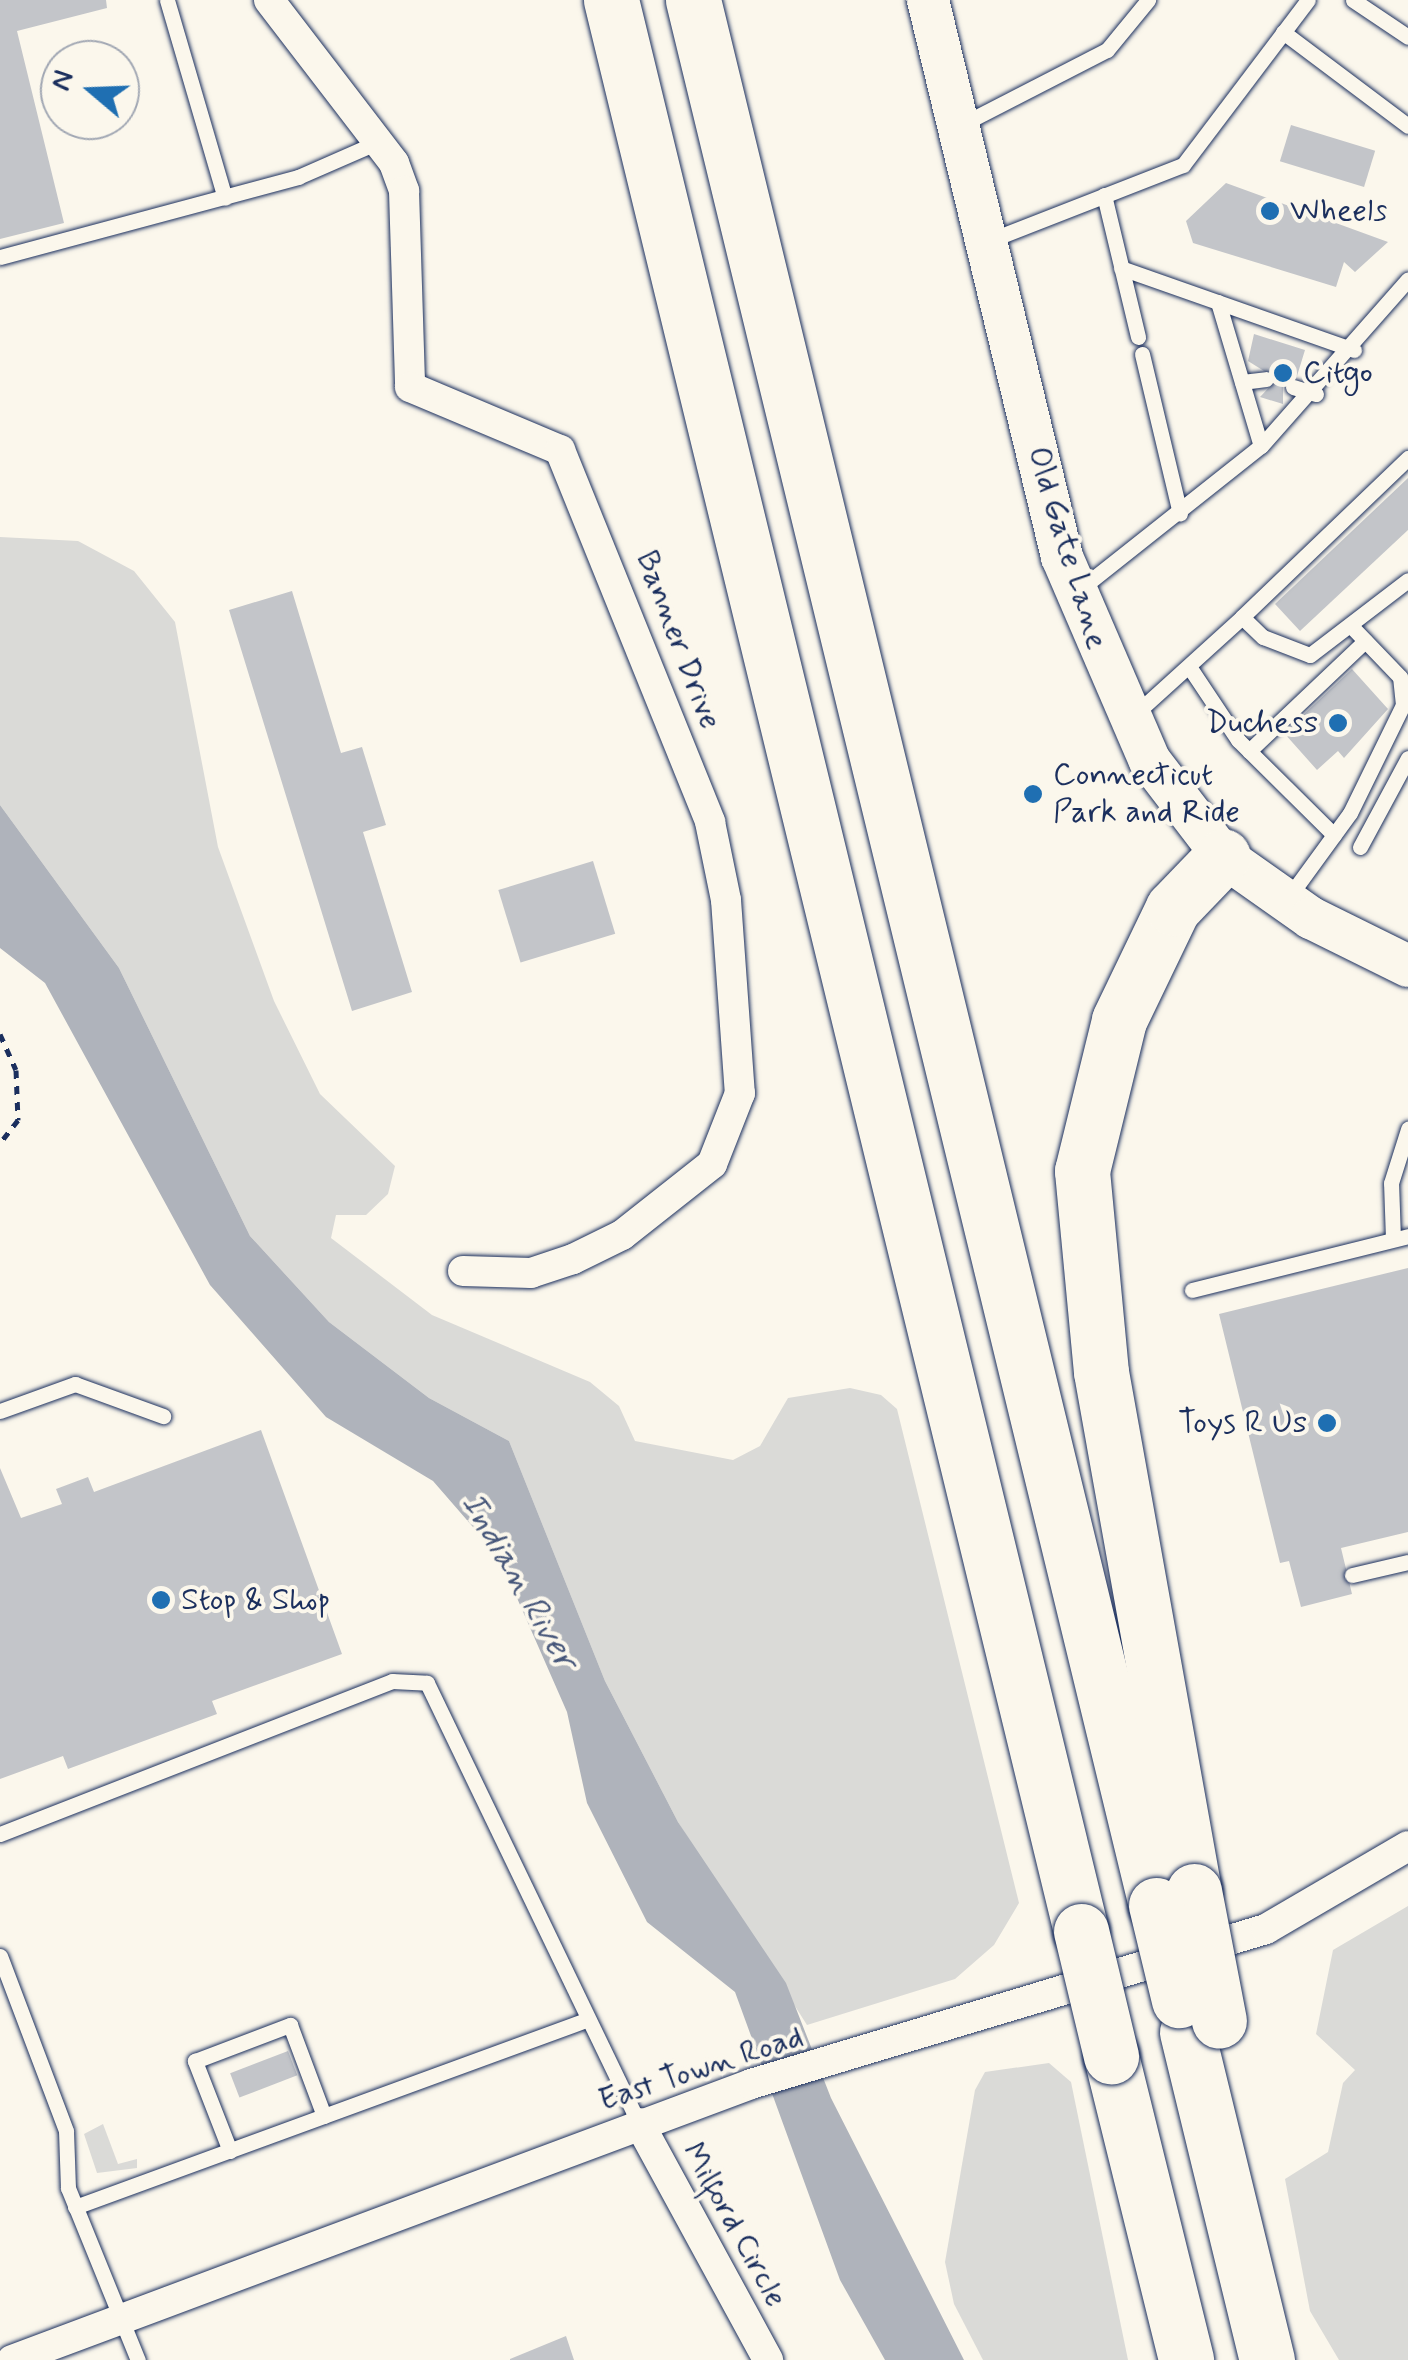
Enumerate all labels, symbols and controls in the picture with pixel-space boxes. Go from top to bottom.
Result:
north arrow [40,40,140,140]
text: N [43,66,84,96]
place label: Wheels [1290,192,1387,230]
marker: Wheels [1259,200,1281,222]
place label: Citgo [1303,354,1373,392]
marker: Citgo [1272,362,1294,384]
street label: Old Gate Lane [1020,450,1114,646]
street label: Banner Drive [627,546,729,734]
place label: Duchess [1206,704,1318,742]
marker: Duchess [1327,712,1349,734]
place label: Connecticut Park and Ride [1053,757,1239,832]
marker: Connecticut Park and Ride [1022,783,1044,805]
place label: Toys R Us [1178,1404,1307,1442]
marker: Toys R Us [1316,1412,1338,1434]
water label: Indian River [452,1485,586,1677]
place label: Stop & Shop [181,1581,330,1619]
marker: Stop & Shop [150,1589,172,1611]
street label: East Town Road [594,2018,808,2120]
street label: Milford Circle [673,2135,795,2315]

